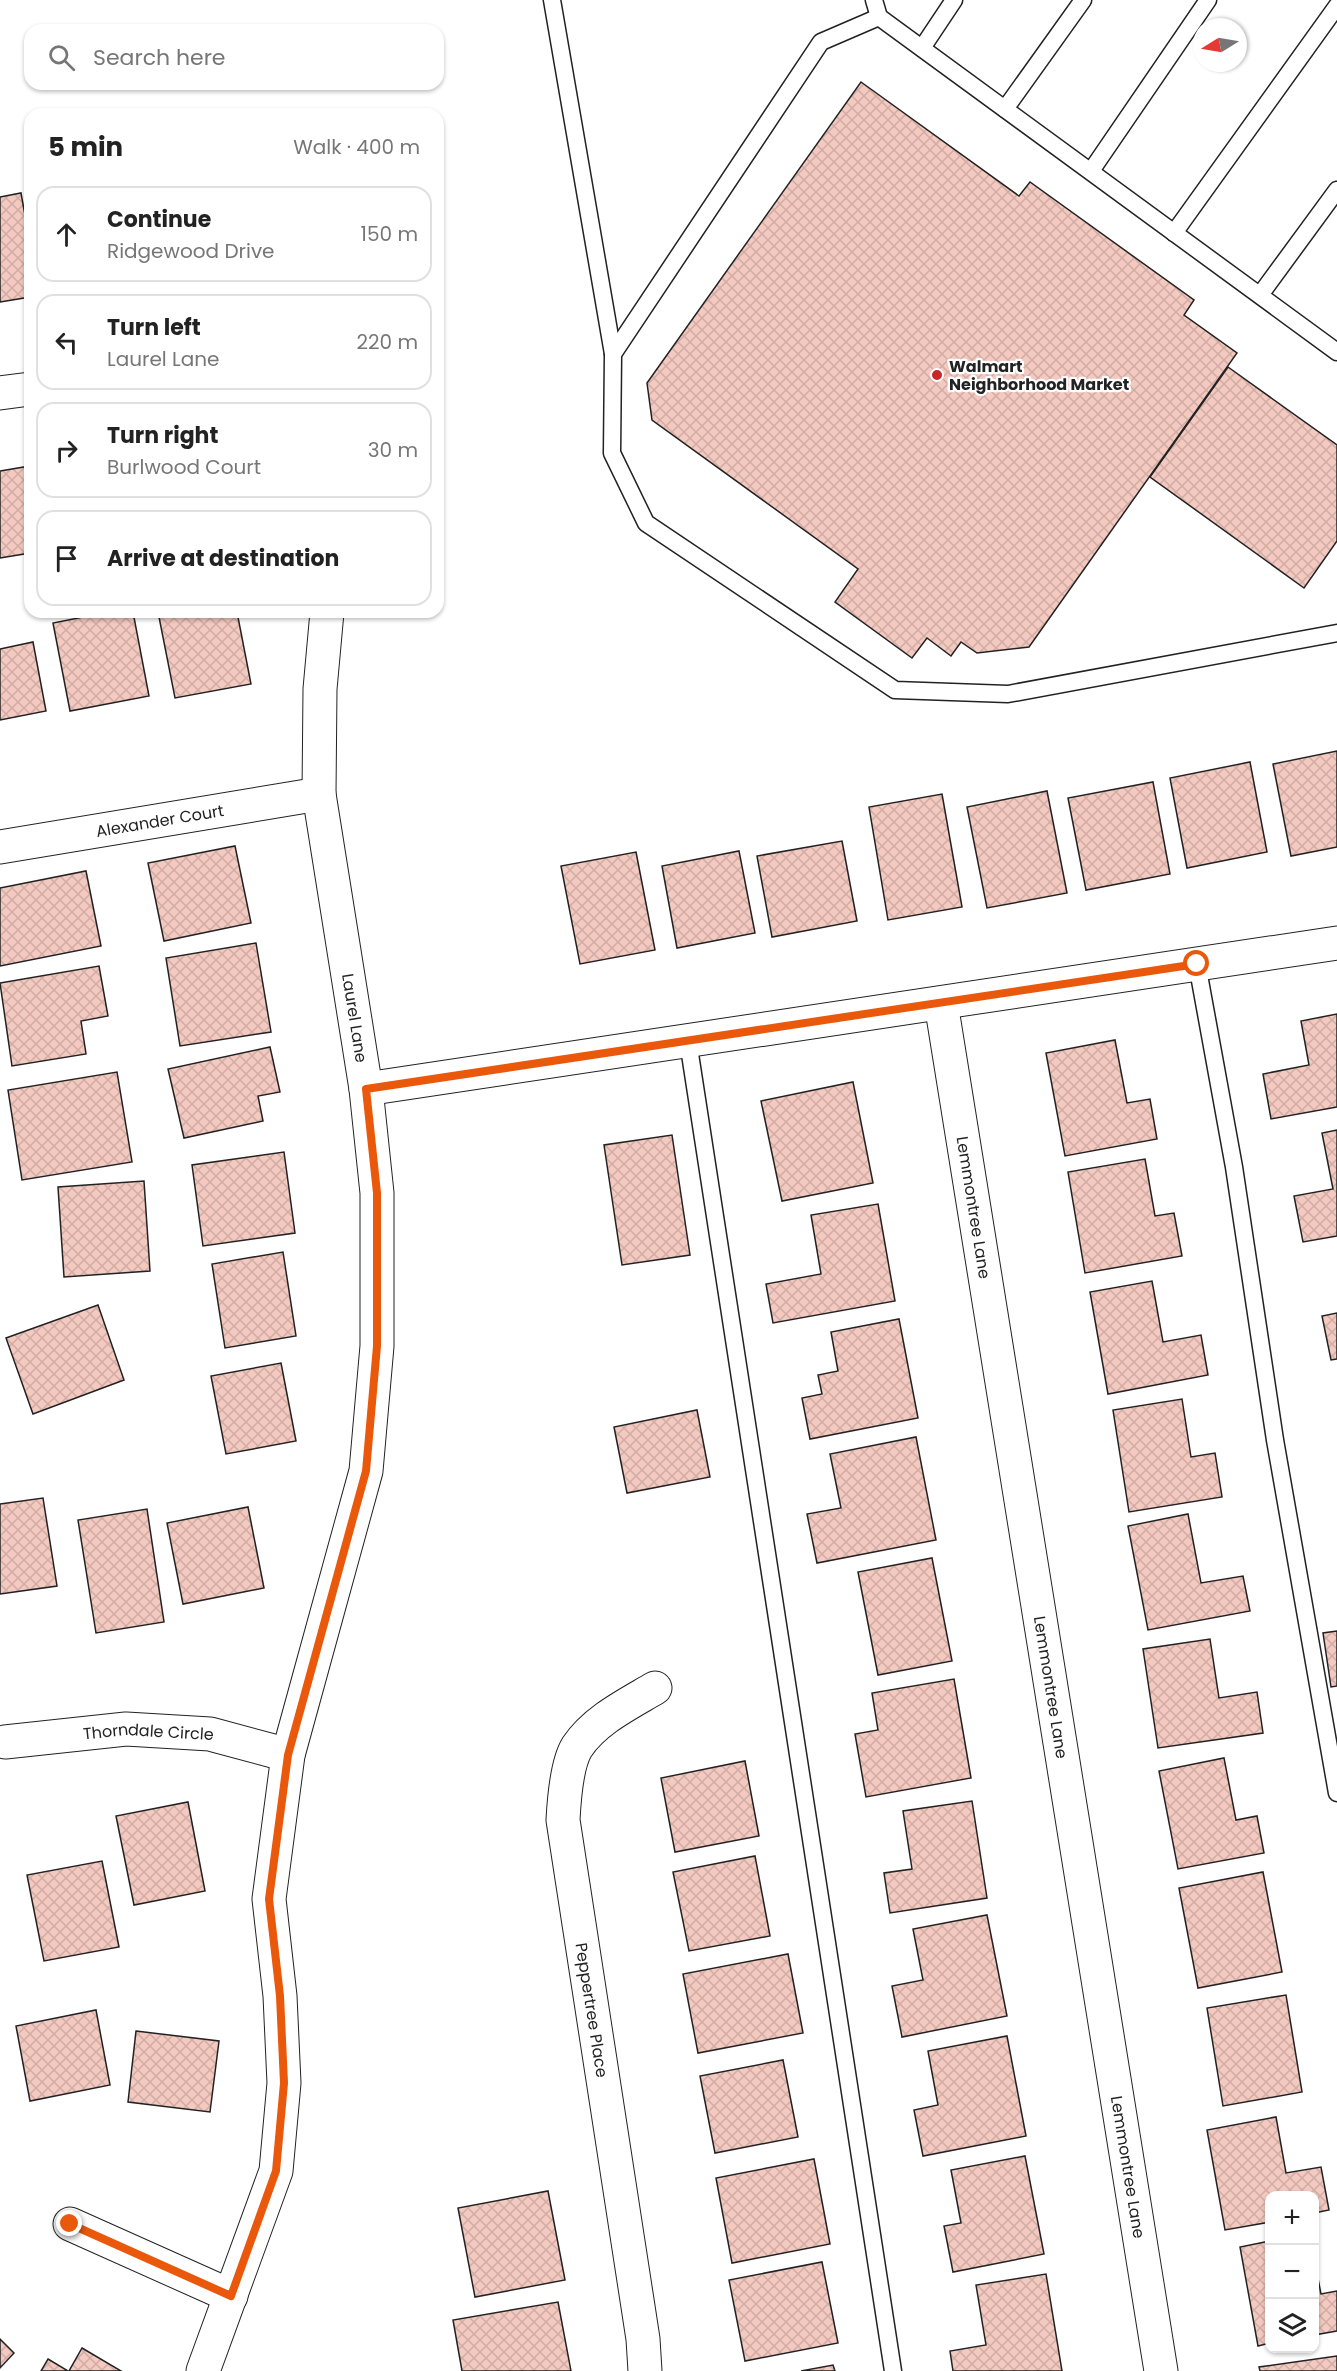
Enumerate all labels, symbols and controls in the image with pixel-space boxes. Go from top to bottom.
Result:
north arrow [1193,18,1247,72]
search box [24,24,444,90]
icon: search [45,41,78,74]
text: Search here [93,42,226,73]
text: 5 min [48,129,123,165]
text: Walk · 400 m [293,133,420,161]
text: Continue [107,204,211,235]
icon: ahead [50,218,83,251]
text: 150 m [361,220,418,248]
text: Ridgewood Drive [107,237,275,265]
text: Turn left [107,312,201,343]
icon: left [50,326,83,359]
text: 220 m [357,328,418,356]
text: Laurel Lane [107,345,219,373]
place label: Walmart Neighborhood Market [949,355,1129,396]
marker: Walmart Neighborhood Market [930,368,944,382]
text: Turn right [107,420,218,451]
icon: right [50,434,83,467]
text: 30 m [368,436,418,464]
text: Burlwood Court [107,453,261,481]
icon: arrive [50,542,83,575]
text: Arrive at destination [107,543,339,574]
street label: Alexander Court [94,799,226,843]
route start [1183,950,1209,976]
street label: Laurel Lane [336,972,373,1064]
street label: Lemmontree Lane [951,1134,996,1281]
street label: Lemmontree Lane [1028,1614,1073,1760]
street label: Thorndale Circle [82,1718,214,1746]
street label: Peppertree Place [569,1941,614,2079]
street label: Lemmontree Lane [1105,2094,1151,2240]
map controls [1265,2191,1319,2353]
button: + [1265,2191,1319,2245]
route end [56,2210,82,2236]
button: − [1265,2245,1319,2299]
button: layers [1265,2299,1319,2353]

